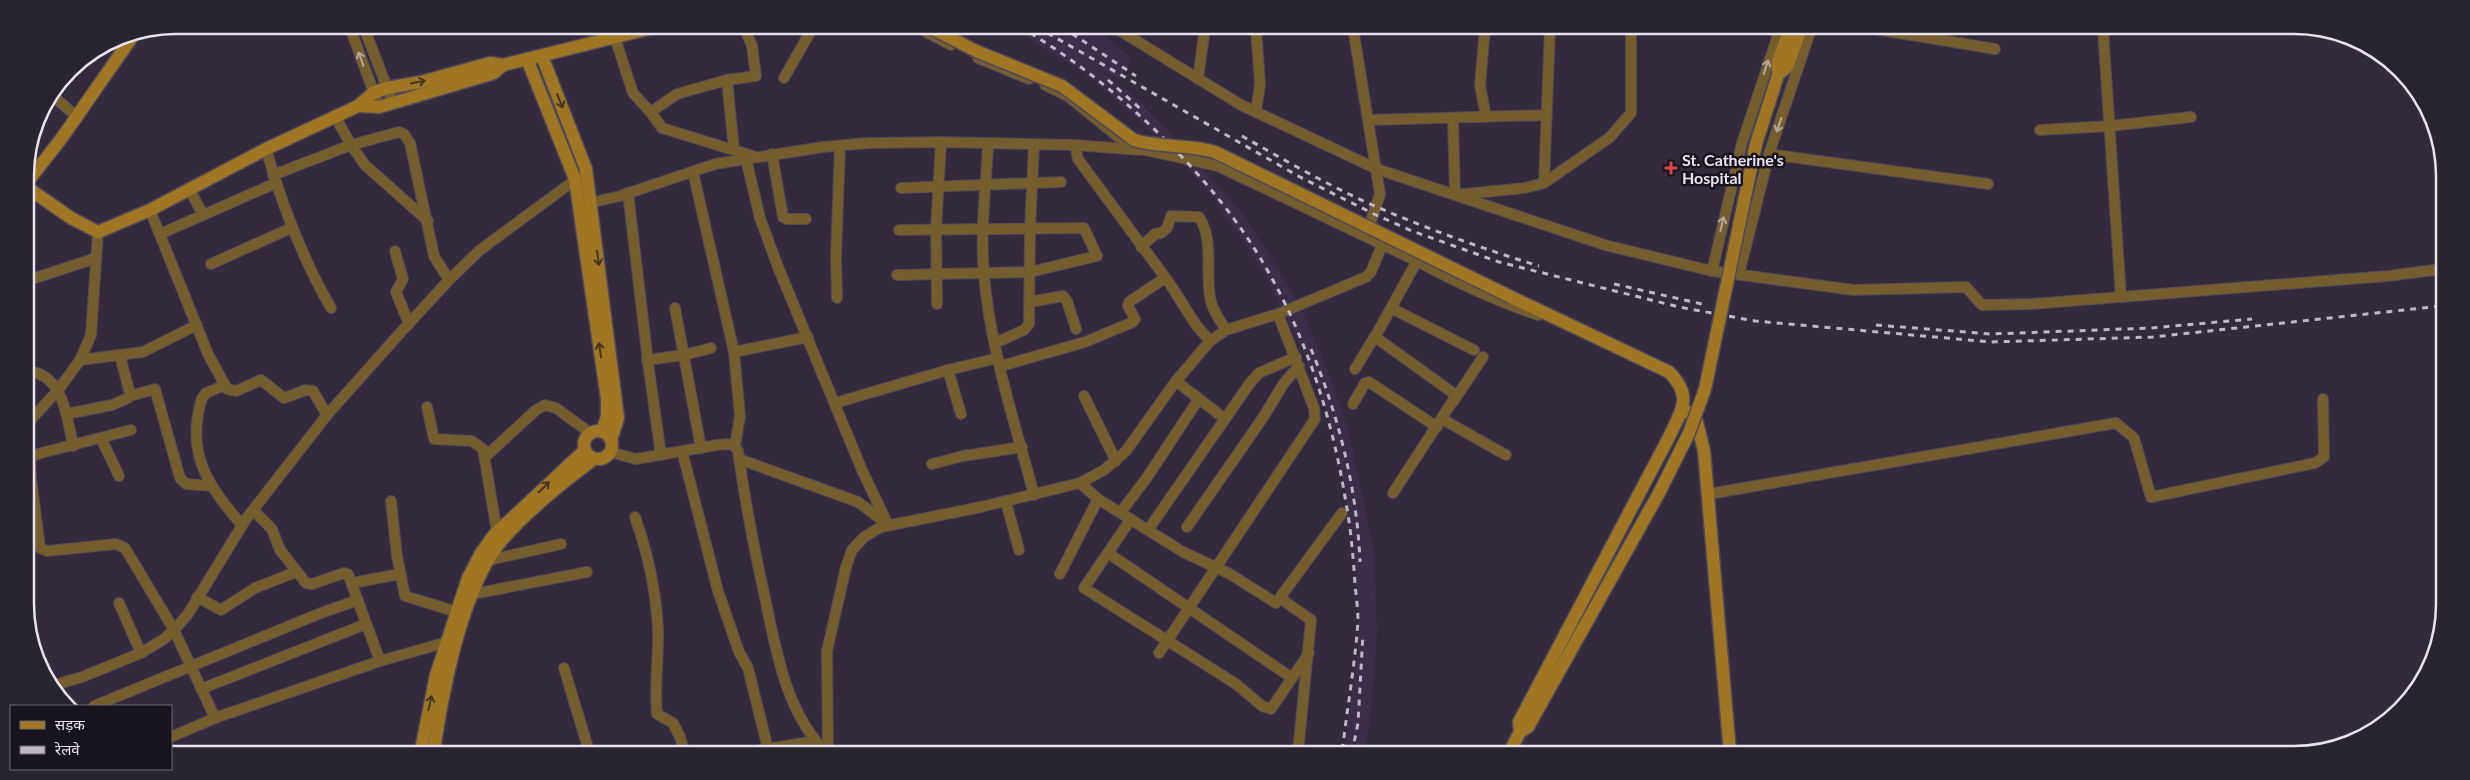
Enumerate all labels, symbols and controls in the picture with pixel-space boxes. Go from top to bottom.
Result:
one-way arrow [356,52,365,68]
one-way arrow [1762,60,1772,76]
one-way arrow [410,77,426,86]
one-way arrow [556,93,565,108]
one-way arrow [1773,116,1783,132]
place label: St. Catherine's Hospital [1682,150,1784,187]
marker: St. Catherine's Hospital [1664,161,1678,175]
one-way arrow [1718,216,1728,232]
one-way arrow [594,250,604,266]
one-way arrow [595,342,605,358]
one-way arrow [537,481,550,493]
one-way arrow [426,695,435,711]
legend [10,705,172,770]
text: सड़क [55,715,85,733]
text: रेलवे [54,740,80,758]

